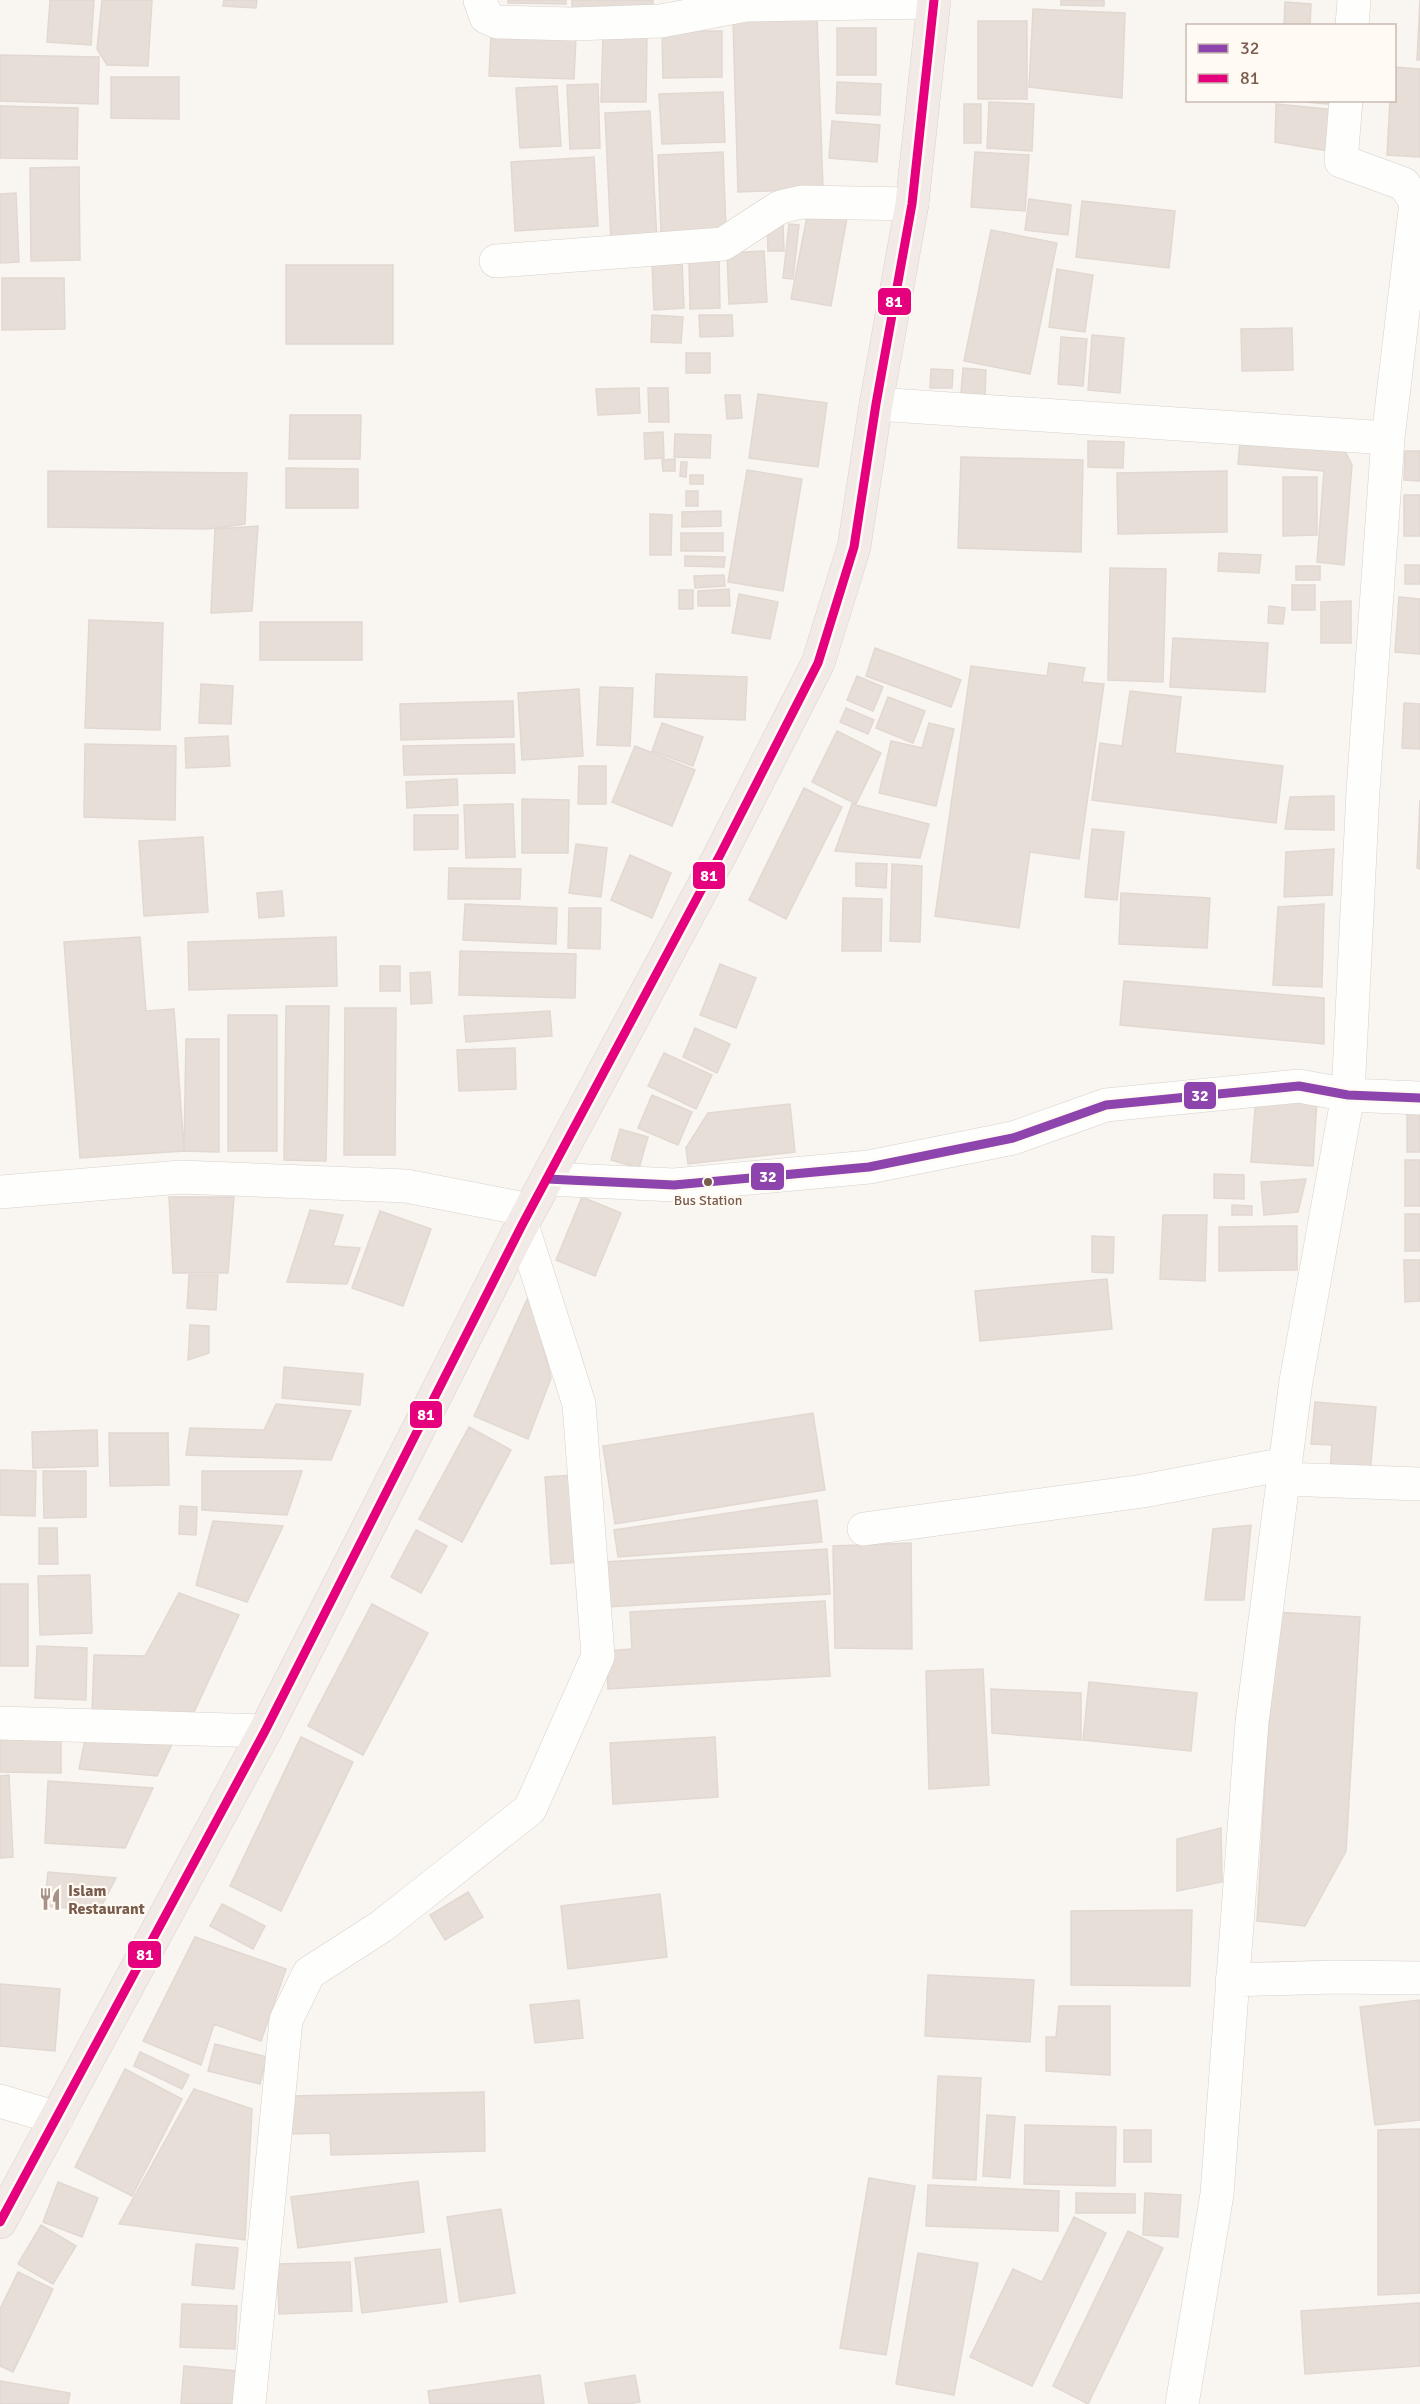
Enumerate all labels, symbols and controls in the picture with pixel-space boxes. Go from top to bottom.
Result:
legend [1186,24,1396,102]
text: 32 [1240,37,1259,59]
text: 81 [1240,67,1259,89]
line badge: 81 [877,287,912,316]
text: 81 [885,292,903,312]
line badge: 81 [692,861,726,890]
text: 81 [700,866,718,886]
line badge: 32 [1183,1081,1217,1110]
text: 32 [1191,1086,1209,1106]
line badge: 32 [750,1162,785,1191]
text: 32 [759,1167,777,1187]
marker: Bus Station [702,1176,714,1188]
place label: Bus Station [674,1192,742,1209]
line badge: 81 [409,1400,443,1429]
text: 81 [417,1405,435,1425]
place label: Islam Restaurant [68,1881,145,1919]
restaurant icon: Islam Restaurant [37,1886,63,1912]
line badge: 81 [127,1940,162,1969]
text: 81 [136,1945,154,1965]

